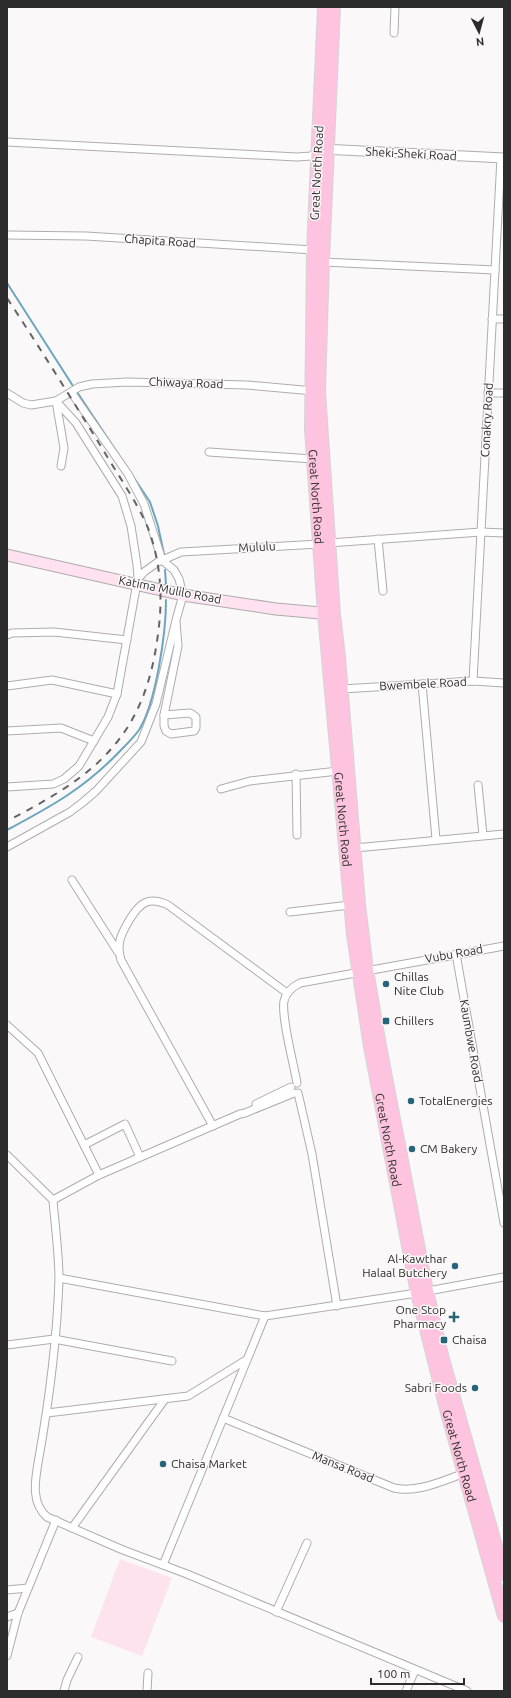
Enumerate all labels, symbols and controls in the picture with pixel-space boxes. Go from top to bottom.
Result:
north arrow [459,12,499,52]
text: N [475,36,485,48]
street label: Great North Road [308,125,325,221]
street label: Sheki-Sheki Road [365,145,457,162]
street label: Chapita Road [124,232,196,249]
street label: Chiwaya Road [148,375,224,390]
street label: Conakry Road [478,382,495,457]
street label: Great North Road [306,449,326,544]
street label: Mululu [238,539,276,554]
street label: Katima Mulilo Road [118,573,223,606]
street label: Bwembele Road [379,675,467,692]
street label: Great North Road [332,772,354,867]
street label: Vubu Road [424,942,484,965]
place label: Chillas Nite Club [394,970,444,997]
marker: Chillas Nite Club [381,979,391,989]
street label: Kaumbwe Road [458,998,485,1083]
place label: Chillers [394,1014,434,1027]
marker: Chillers [381,1016,391,1026]
street label: Great North Road [373,1092,404,1188]
place label: TotalEnergies [419,1094,493,1107]
marker: TotalEnergies [406,1096,416,1106]
place label: CM Bakery [420,1142,478,1155]
marker: CM Bakery [407,1144,417,1154]
place label: Al-Kawthar Halaal Butchery [362,1252,447,1279]
marker: Al-Kawthar Halaal Butchery [450,1261,460,1271]
place label: One Stop Pharmacy [393,1303,446,1330]
marker: One Stop Pharmacy [449,1312,459,1322]
place label: Chaisa [452,1333,487,1346]
marker: Chaisa [439,1335,449,1345]
place label: Sabri Foods [405,1381,467,1394]
marker: Sabri Foods [470,1383,480,1393]
street label: Great North Road [440,1408,479,1503]
street label: Mansa Road [311,1448,376,1485]
place label: Chaisa Market [171,1457,247,1470]
marker: Chaisa Market [158,1459,168,1469]
scale bar [371,1660,464,1686]
text: 100 m [377,1667,410,1680]

